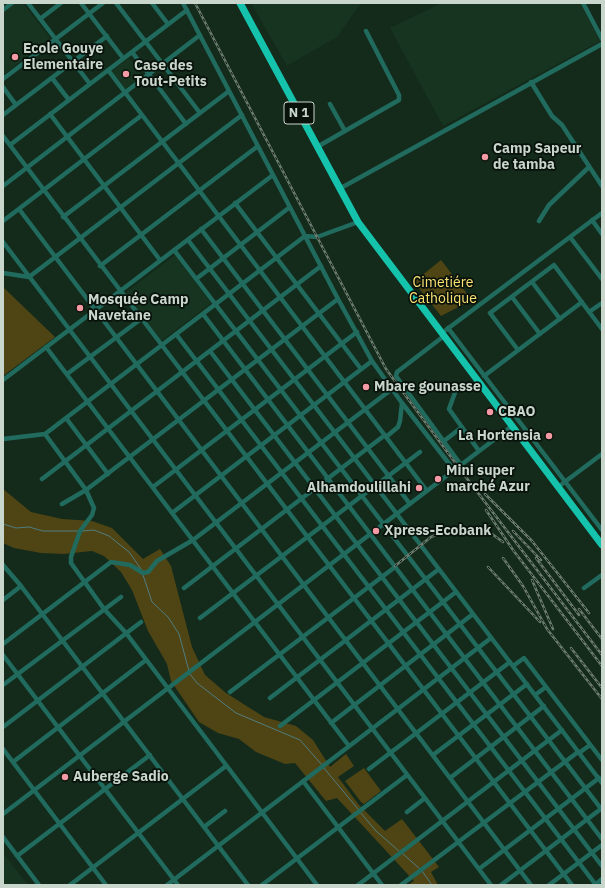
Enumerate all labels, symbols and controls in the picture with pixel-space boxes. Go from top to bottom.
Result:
place label: Ecole Gouye Elementaire [23,41,103,74]
marker: Ecole Gouye Elementaire [10,52,20,62]
place label: Case des Tout-Petits [134,58,207,90]
marker: Case des Tout-Petits [121,69,131,79]
road number: N 1 [284,102,314,124]
place label: Camp Sapeur de tamba [493,141,581,174]
marker: Camp Sapeur de tamba [480,152,490,162]
park label: Cimetiére Catholique [409,275,477,308]
place label: Mosquée Camp Navetane [88,292,188,324]
marker: Mosquée Camp Navetane [75,303,85,313]
place label: Mbare gounasse [374,379,481,395]
marker: Mbare gounasse [361,382,371,392]
place label: CBAO [498,404,535,420]
marker: CBAO [485,407,495,417]
place label: La Hortensia [458,428,541,444]
marker: La Hortensia [544,431,554,441]
place label: Mini super marché Azur [446,463,530,496]
marker: Mini super marché Azur [433,474,443,484]
place label: Alhamdoulillahi [307,480,411,496]
marker: Alhamdoulillahi [414,483,424,493]
place label: Xpress-Ecobank [384,523,491,539]
marker: Xpress-Ecobank [371,526,381,536]
place label: Auberge Sadio [73,769,169,785]
marker: Auberge Sadio [60,772,70,782]

